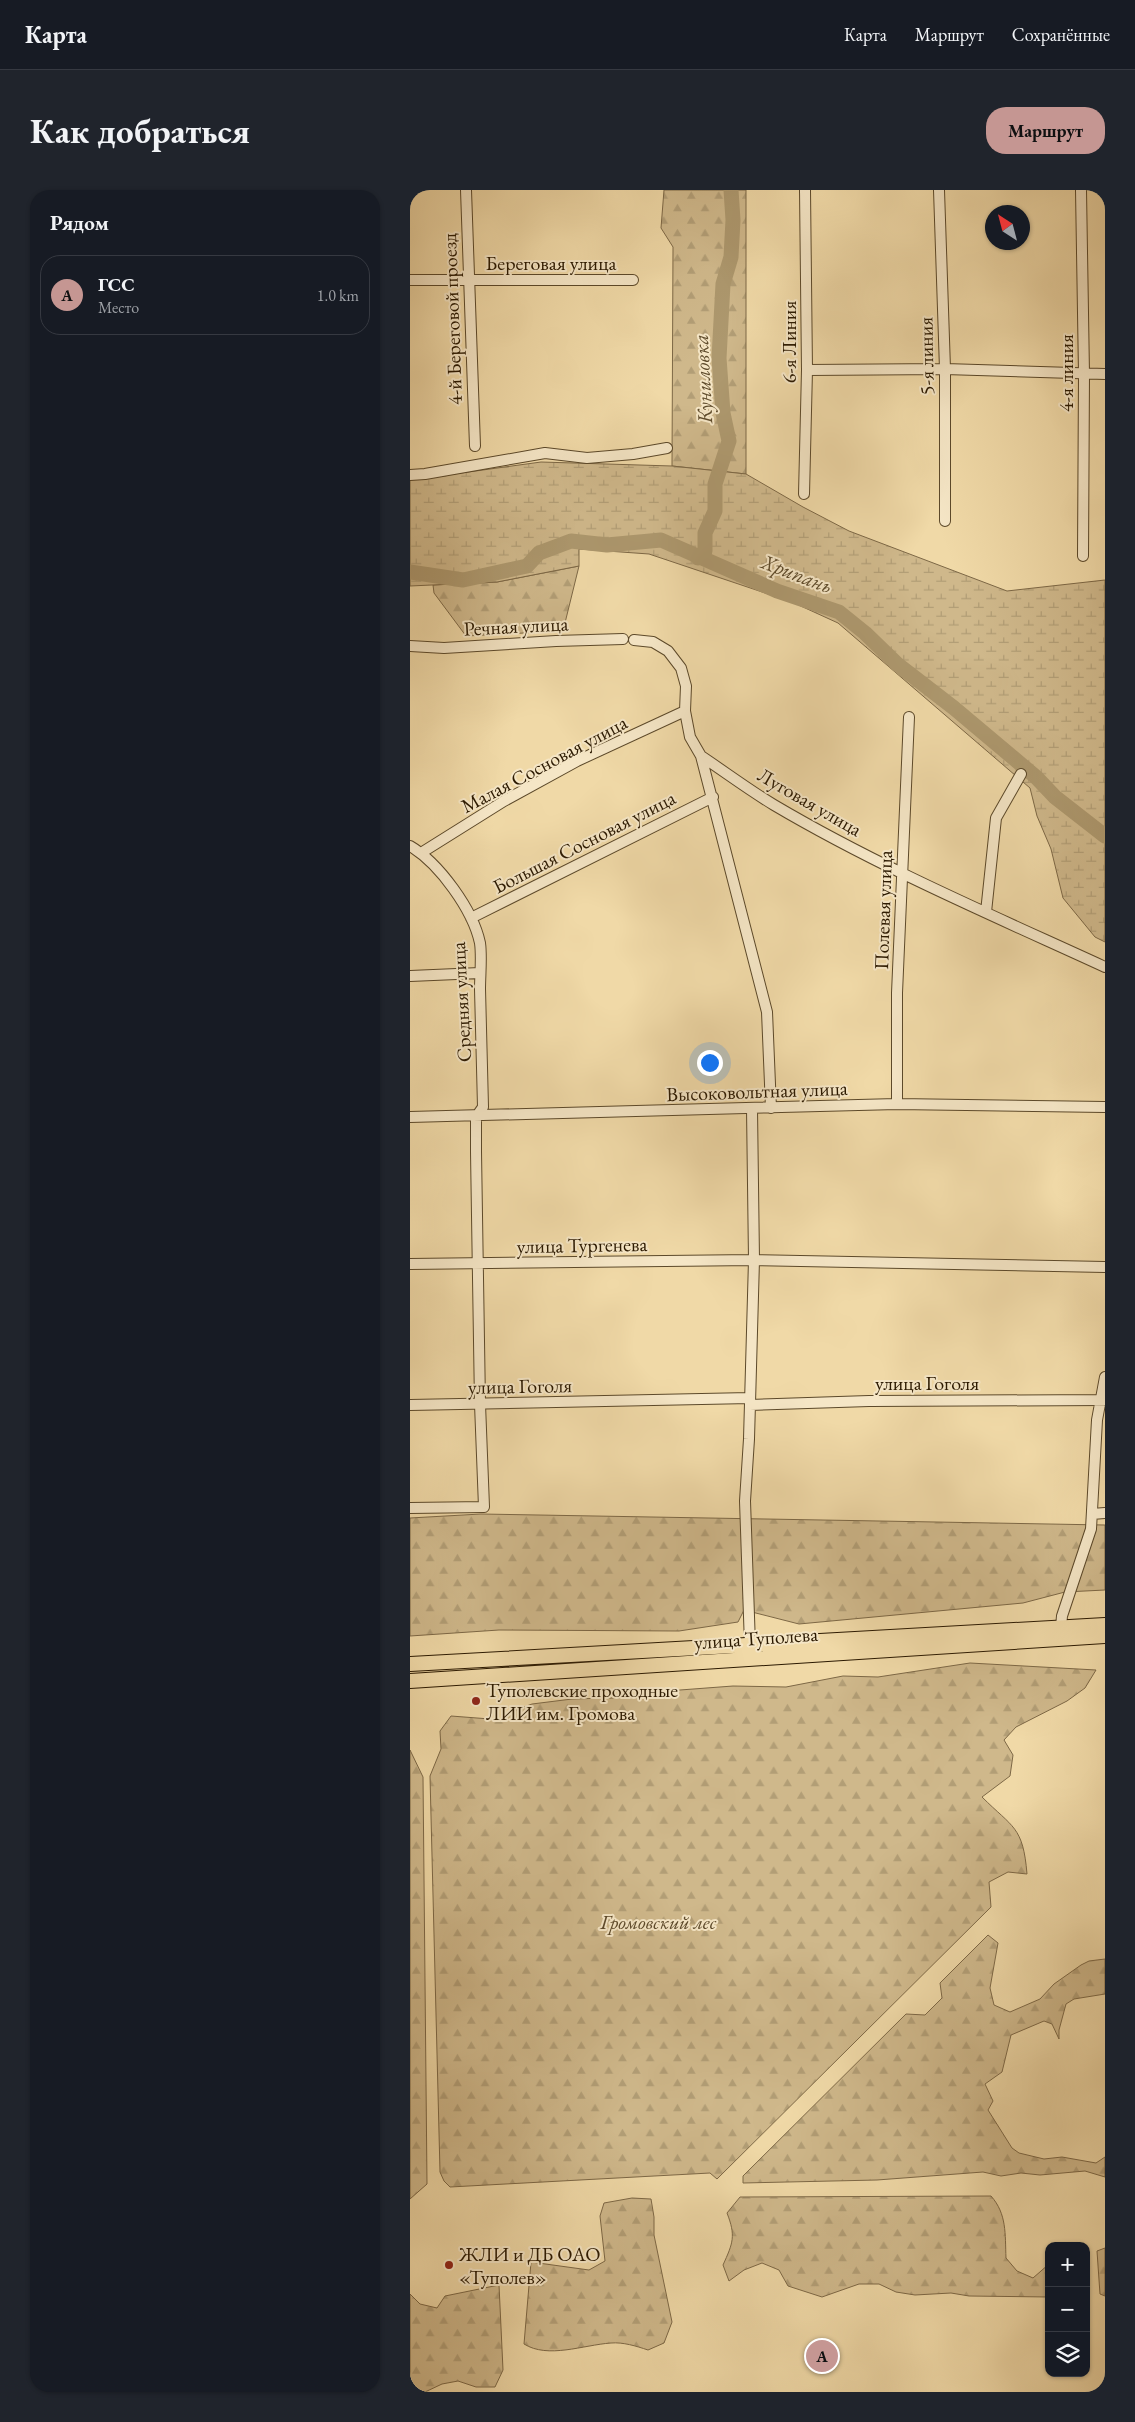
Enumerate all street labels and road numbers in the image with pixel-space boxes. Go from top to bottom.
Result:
street label: 4-й Береговой проезд [436,233,468,405]
street label: Береговая улица [486,250,616,276]
street label: 6-я Линия [776,301,802,383]
street label: 5-я линия [912,317,940,395]
street label: 4-я линия [1053,334,1079,412]
street label: Речная улица [463,610,569,642]
street label: Малая Сосновая улица [456,709,632,819]
street label: Луговая улица [753,762,867,842]
street label: Большая Сосновая улица [488,785,680,899]
street label: Полевая улица [868,850,898,970]
street label: Средняя улица [445,941,477,1063]
street label: Высоковольтная улица [666,1075,848,1107]
street label: улица Тургенева [516,1231,648,1259]
street label: улица Гоголя [875,1370,979,1396]
street label: улица Гоголя [468,1372,572,1400]
street label: улица Туполева [693,1621,819,1655]

